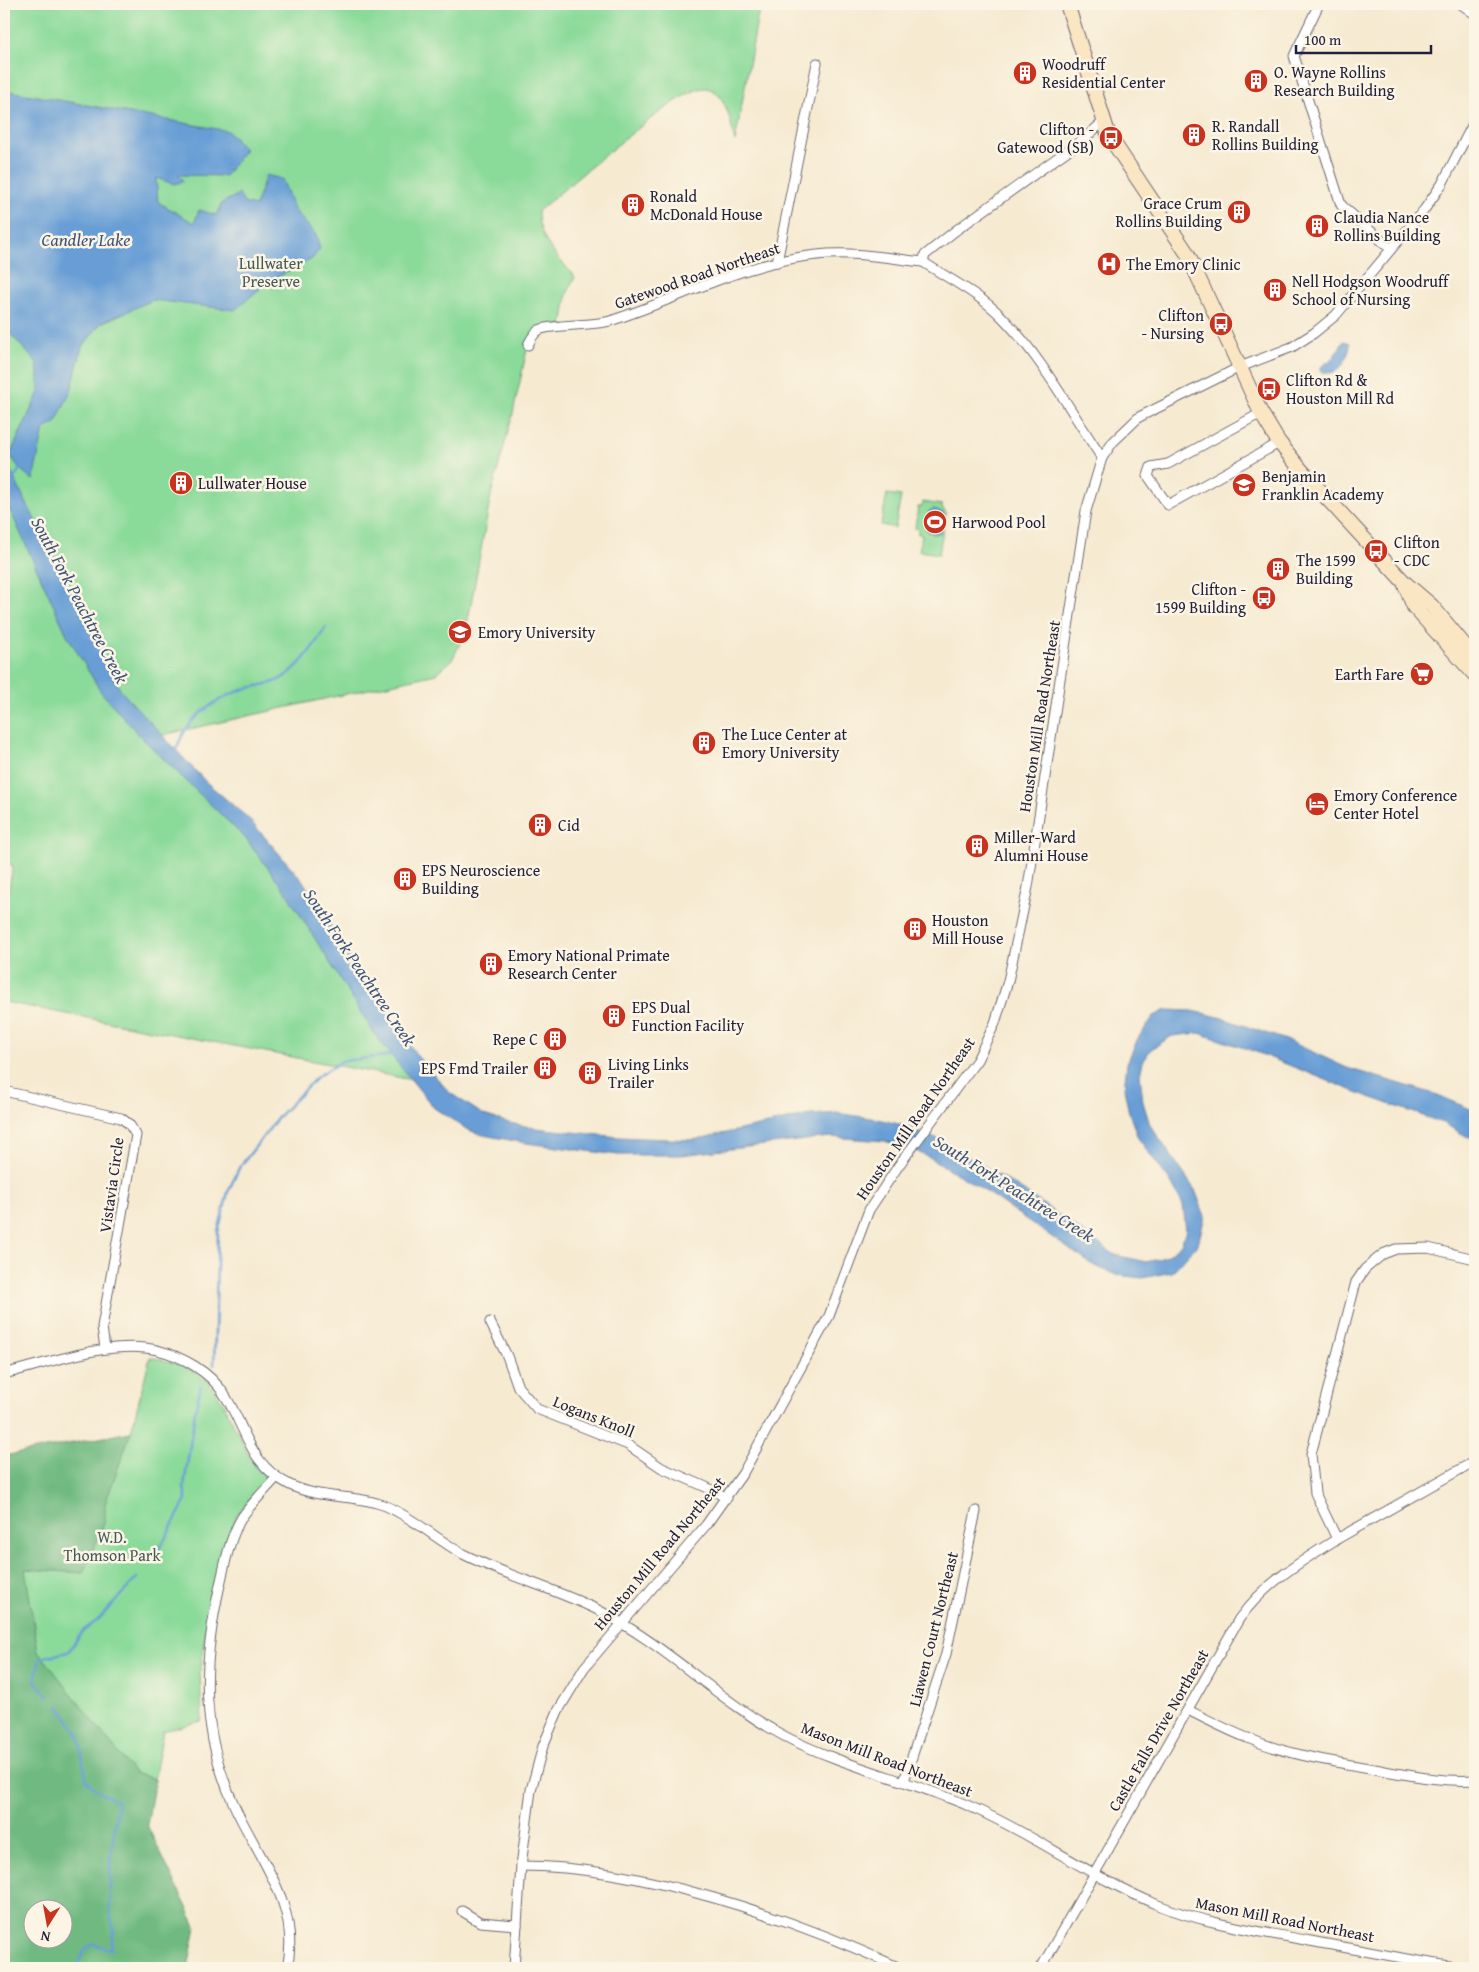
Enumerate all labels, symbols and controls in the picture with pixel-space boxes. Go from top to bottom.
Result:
scale bar [1296,22,1432,54]
text: 100 m [1304,29,1342,50]
place label: Woodruff Residential Center [1042,52,1166,94]
building icon: Woodruff Residential Center [1012,60,1038,86]
place label: O. Wayne Rollins Research Building [1274,60,1395,102]
building icon: O. Wayne Rollins Research Building [1243,68,1269,94]
place label: R. Randall Rollins Building [1212,114,1318,156]
place label: Clifton - Gatewood (SB) [997,117,1095,159]
building icon: R. Randall Rollins Building [1181,122,1207,148]
bus stop icon: Clifton - Gatewood (SB) [1098,125,1124,151]
place label: Ronald McDonald House [650,184,763,226]
place label: Grace Crum Rollins Building [1116,191,1222,233]
building icon: Ronald McDonald House [620,192,646,218]
building icon: Grace Crum Rollins Building [1226,199,1252,225]
place label: Claudia Nance Rollins Building [1334,205,1440,247]
building icon: Claudia Nance Rollins Building [1304,213,1330,239]
water label: Candler Lake [42,226,130,253]
street label: Gatewood Road Northeast [611,235,783,315]
park label: Lullwater Preserve [239,251,303,293]
hospital icon: The Emory Clinic [1096,251,1122,277]
place label: The Emory Clinic [1126,252,1241,276]
place label: Nell Hodgson Woodruff School of Nursing [1292,269,1450,311]
building icon: Nell Hodgson Woodruff School of Nursing [1262,277,1288,303]
place label: Clifton - Nursing [1141,303,1204,345]
bus stop icon: Clifton - Nursing [1208,311,1234,337]
place label: Clifton Rd & Houston Mill Rd [1286,368,1394,410]
bus stop icon: Clifton Rd & Houston Mill Rd [1256,376,1282,402]
place label: Benjamin Franklin Academy [1262,464,1384,506]
building icon: Lullwater House [168,470,194,496]
place label: Lullwater House [198,471,307,495]
school or university icon: Benjamin Franklin Academy [1231,472,1257,498]
sports icon: Harwood Pool [922,509,948,535]
place label: Harwood Pool [952,510,1046,534]
water label: South Fork Peachtree Creek [25,512,136,689]
place label: Clifton - CDC [1394,530,1440,572]
bus stop icon: Clifton - CDC [1363,538,1389,564]
place label: The 1599 Building [1296,548,1356,590]
building icon: The 1599 Building [1265,556,1291,582]
place label: Clifton - 1599 Building [1155,577,1247,619]
bus stop icon: Clifton - 1599 Building [1251,585,1277,611]
street label: Houston Mill Road Northeast [1012,618,1066,814]
school or university icon: Emory University [447,619,473,645]
place label: Emory University [478,620,596,644]
supermarket icon: Earth Fare [1409,661,1435,687]
place label: Earth Fare [1335,662,1404,686]
place label: The Luce Center at Emory University [722,722,848,764]
building icon: The Luce Center at Emory University [691,730,717,756]
place label: Emory Conference Center Hotel [1334,783,1457,825]
hotel icon: Emory Conference Center Hotel [1304,791,1330,817]
building icon: Cid [527,812,553,838]
place label: Cid [558,813,580,837]
place label: Miller-Ward Alumni House [994,825,1088,867]
building icon: Miller-Ward Alumni House [964,833,990,859]
place label: EPS Neuroscience Building [422,858,540,900]
building icon: EPS Neuroscience Building [392,866,418,892]
water label: South Fork Peachtree Creek [297,883,423,1052]
place label: Houston Mill House [932,908,1003,950]
building icon: Houston Mill House [902,916,928,942]
place label: Emory National Primate Research Center [508,943,670,985]
building icon: Emory National Primate Research Center [478,951,504,977]
place label: EPS Dual Function Facility [632,995,744,1037]
building icon: EPS Dual Function Facility [601,1003,627,1029]
building icon: Repe C [542,1026,568,1052]
place label: Repe C [493,1027,538,1051]
street label: Houston Mill Road Northeast [849,1031,981,1204]
place label: Living Links Trailer [608,1052,689,1094]
building icon: EPS Fmd Trailer [532,1055,558,1081]
place label: EPS Fmd Trailer [421,1056,528,1080]
building icon: Living Links Trailer [577,1060,603,1086]
water label: South Fork Peachtree Creek [928,1127,1100,1249]
street label: Vistavia Circle [92,1136,130,1234]
street label: Logans Knoll [550,1389,639,1443]
street label: Houston Mill Road Northeast [587,1471,731,1635]
park label: W.D. Thomson Park [63,1525,161,1567]
street label: Liawen Court Northeast [902,1549,964,1709]
street label: Castle Falls Drive Northeast [1102,1644,1214,1816]
street label: Mason Mill Road Northeast [798,1715,976,1803]
street label: Mason Mill Road Northeast [1194,1890,1377,1948]
north arrow [22,1900,72,1950]
text: N [38,1926,52,1947]

